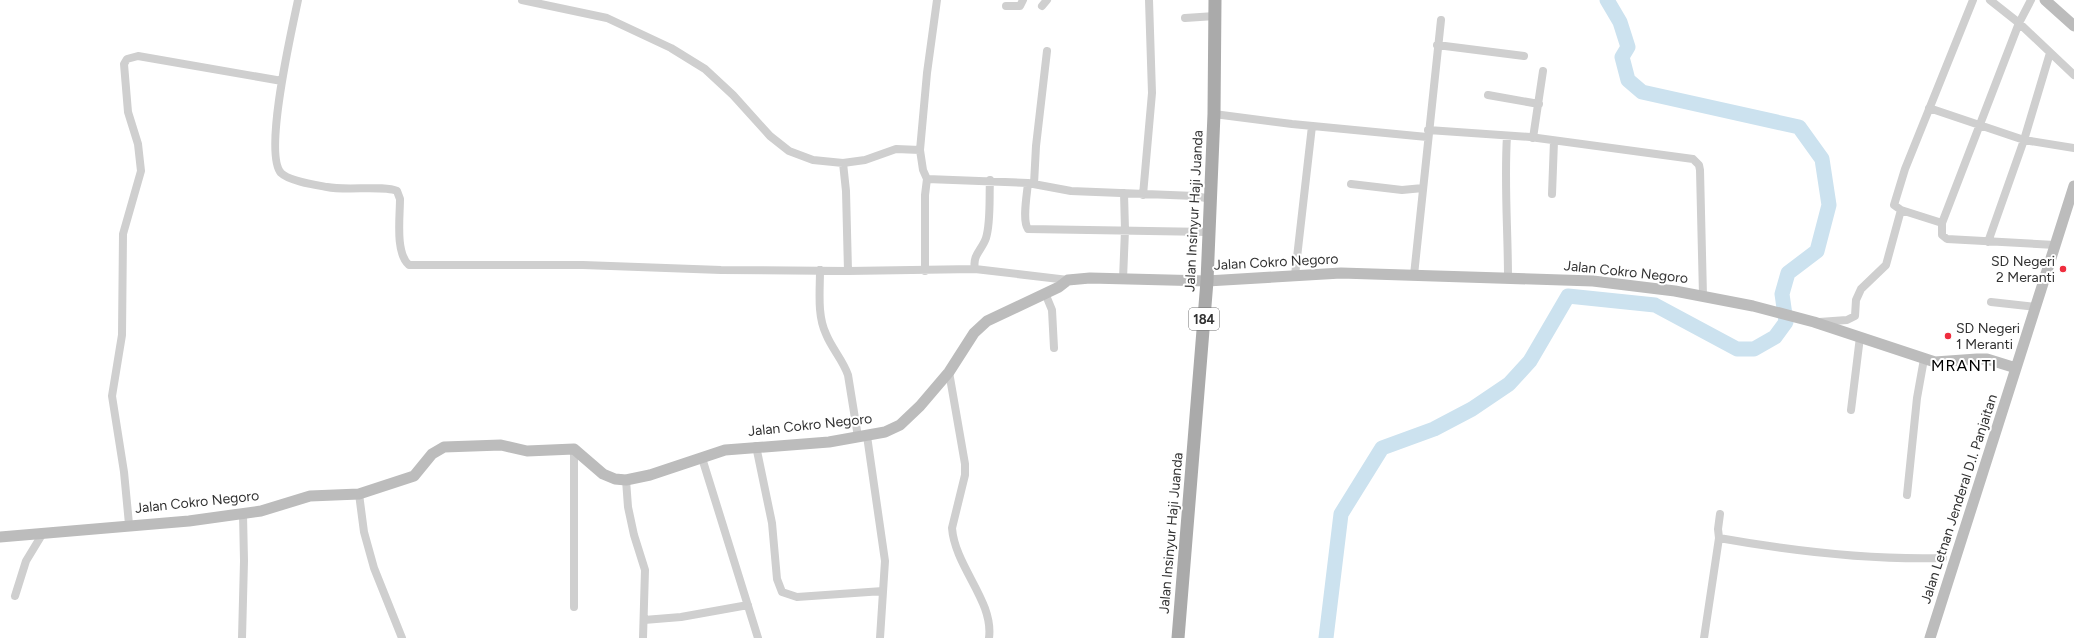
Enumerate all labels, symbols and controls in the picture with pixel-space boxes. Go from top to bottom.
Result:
street label: Jalan Insinyur Haji Juanda [1181,130,1207,292]
street label: Jalan Cokro Negoro [1213,250,1339,274]
place label: SD Negeri 2 Meranti [1991,253,2055,286]
street label: Jalan Cokro Negoro [1563,257,1689,287]
marker: SD Negeri 2 Meranti [2058,264,2068,274]
road number: 184 [1189,308,1219,330]
place label: SD Negeri 1 Meranti [1956,320,2020,353]
marker: SD Negeri 1 Meranti [1943,331,1953,341]
district label: MRANTI [1931,356,1997,375]
street label: Jalan Letnan Jenderal D.I. Panjaitan [1917,392,2001,606]
street label: Jalan Cokro Negoro [747,410,873,440]
street label: Jalan Insinyur Haji Juanda [1155,452,1187,614]
street label: Jalan Cokro Negoro [134,487,260,517]

